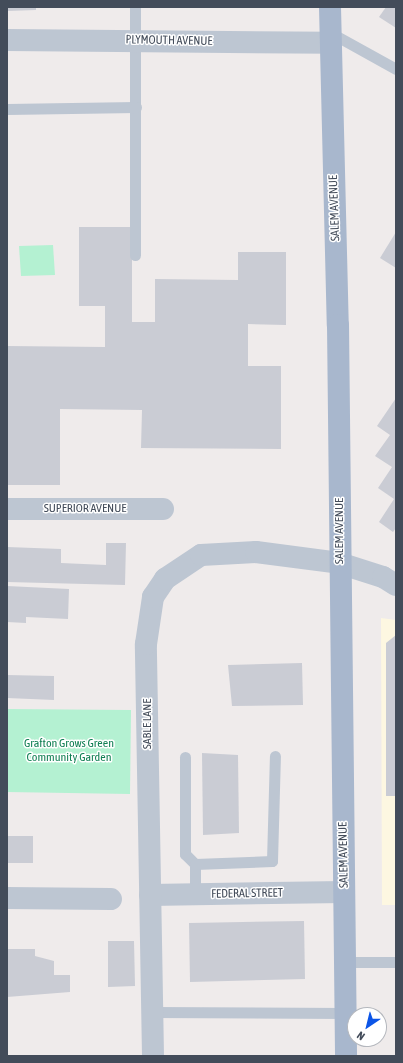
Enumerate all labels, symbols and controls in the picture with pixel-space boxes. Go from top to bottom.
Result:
street label: PLYMOUTH AVENUE [125,33,213,49]
street label: SALEM AVENUE [327,175,343,241]
street label: SALEM AVENUE [333,498,347,564]
street label: SUPERIOR AVENUE [44,502,126,516]
street label: SABLE LANE [141,699,155,749]
park label: Grafton Grows Green Community Garden [24,737,114,765]
street label: SALEM AVENUE [336,822,352,888]
street label: FEDERAL STREET [211,886,283,902]
north arrow [347,1007,387,1047]
text: N [355,1029,367,1043]

